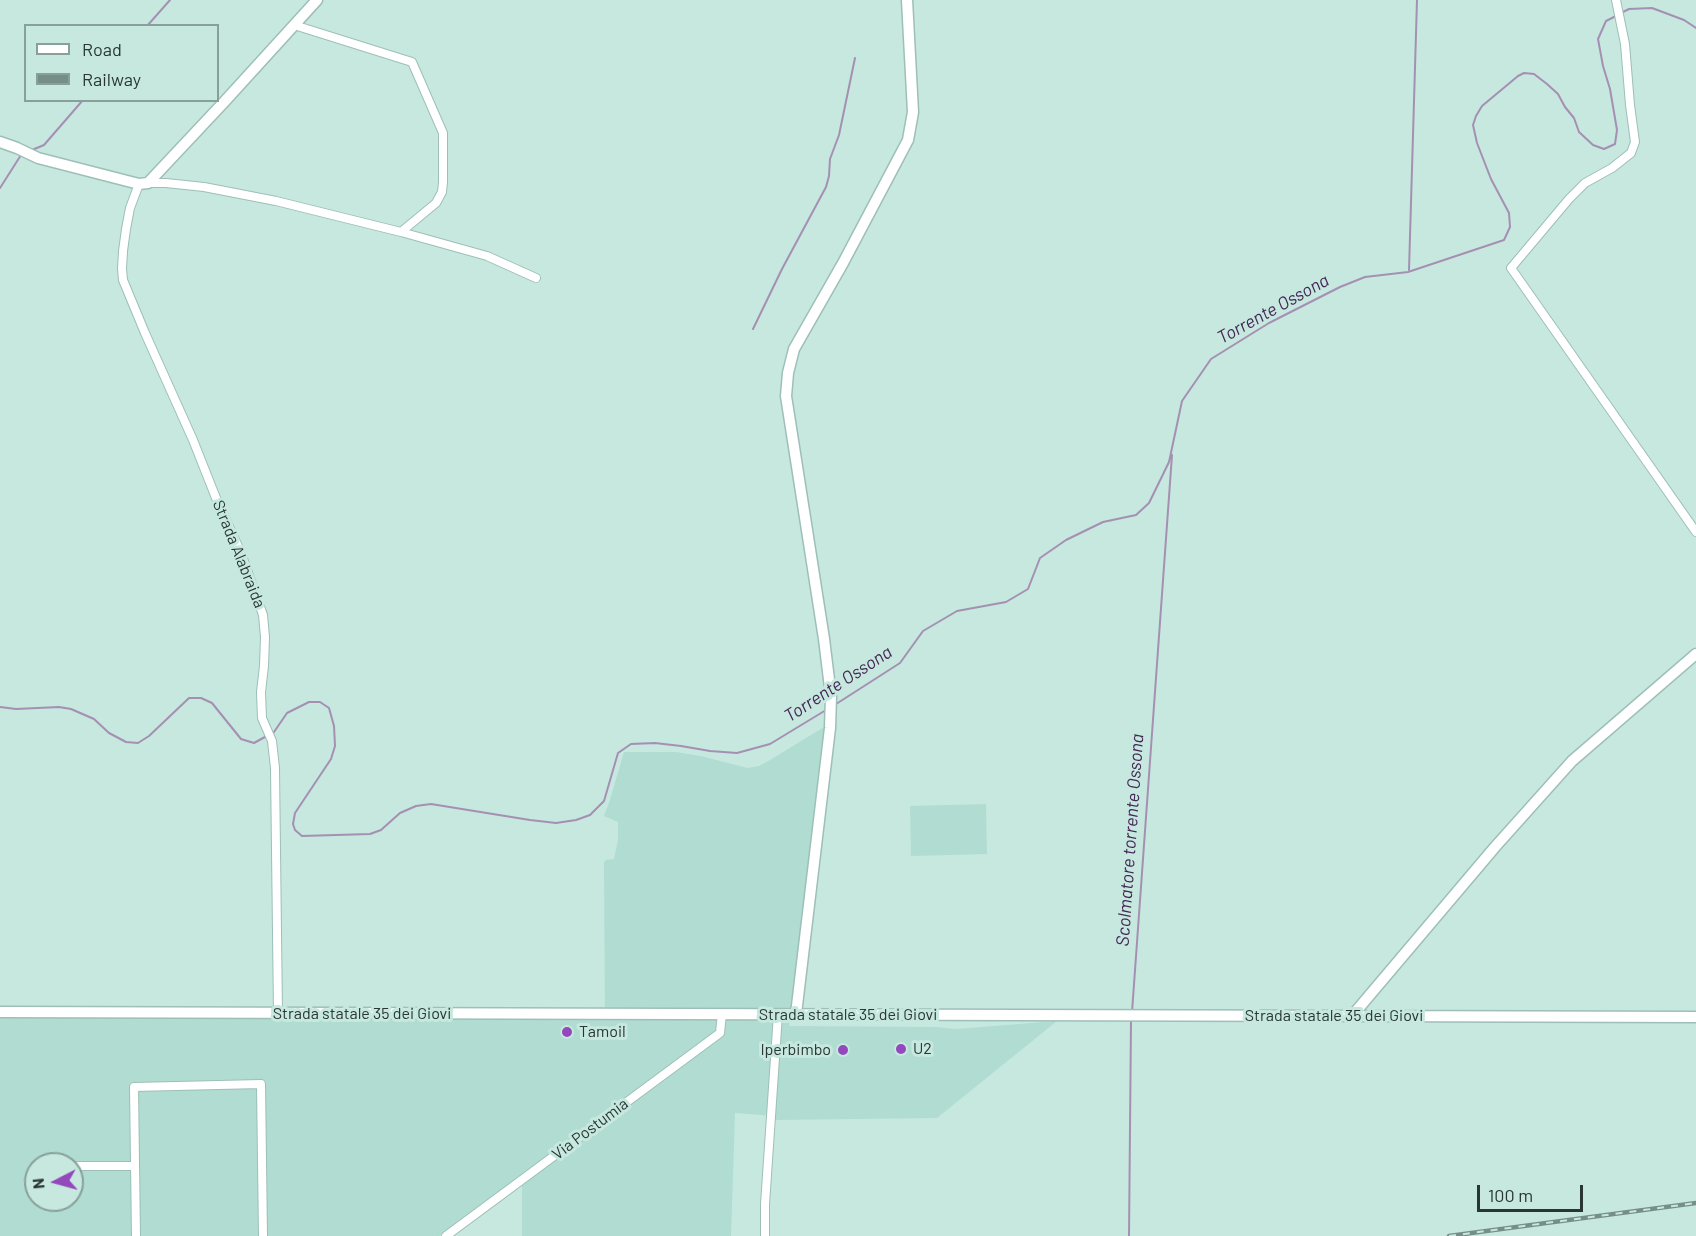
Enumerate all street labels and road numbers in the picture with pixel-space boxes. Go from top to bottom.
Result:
street label: Strada Alabraida [209,497,269,611]
street label: Strada statale 35 dei Giovi [273,1004,451,1024]
street label: Strada statale 35 dei Giovi [759,1005,937,1025]
street label: Strada statale 35 dei Giovi [1245,1006,1423,1026]
street label: Via Postumia [548,1094,632,1164]

